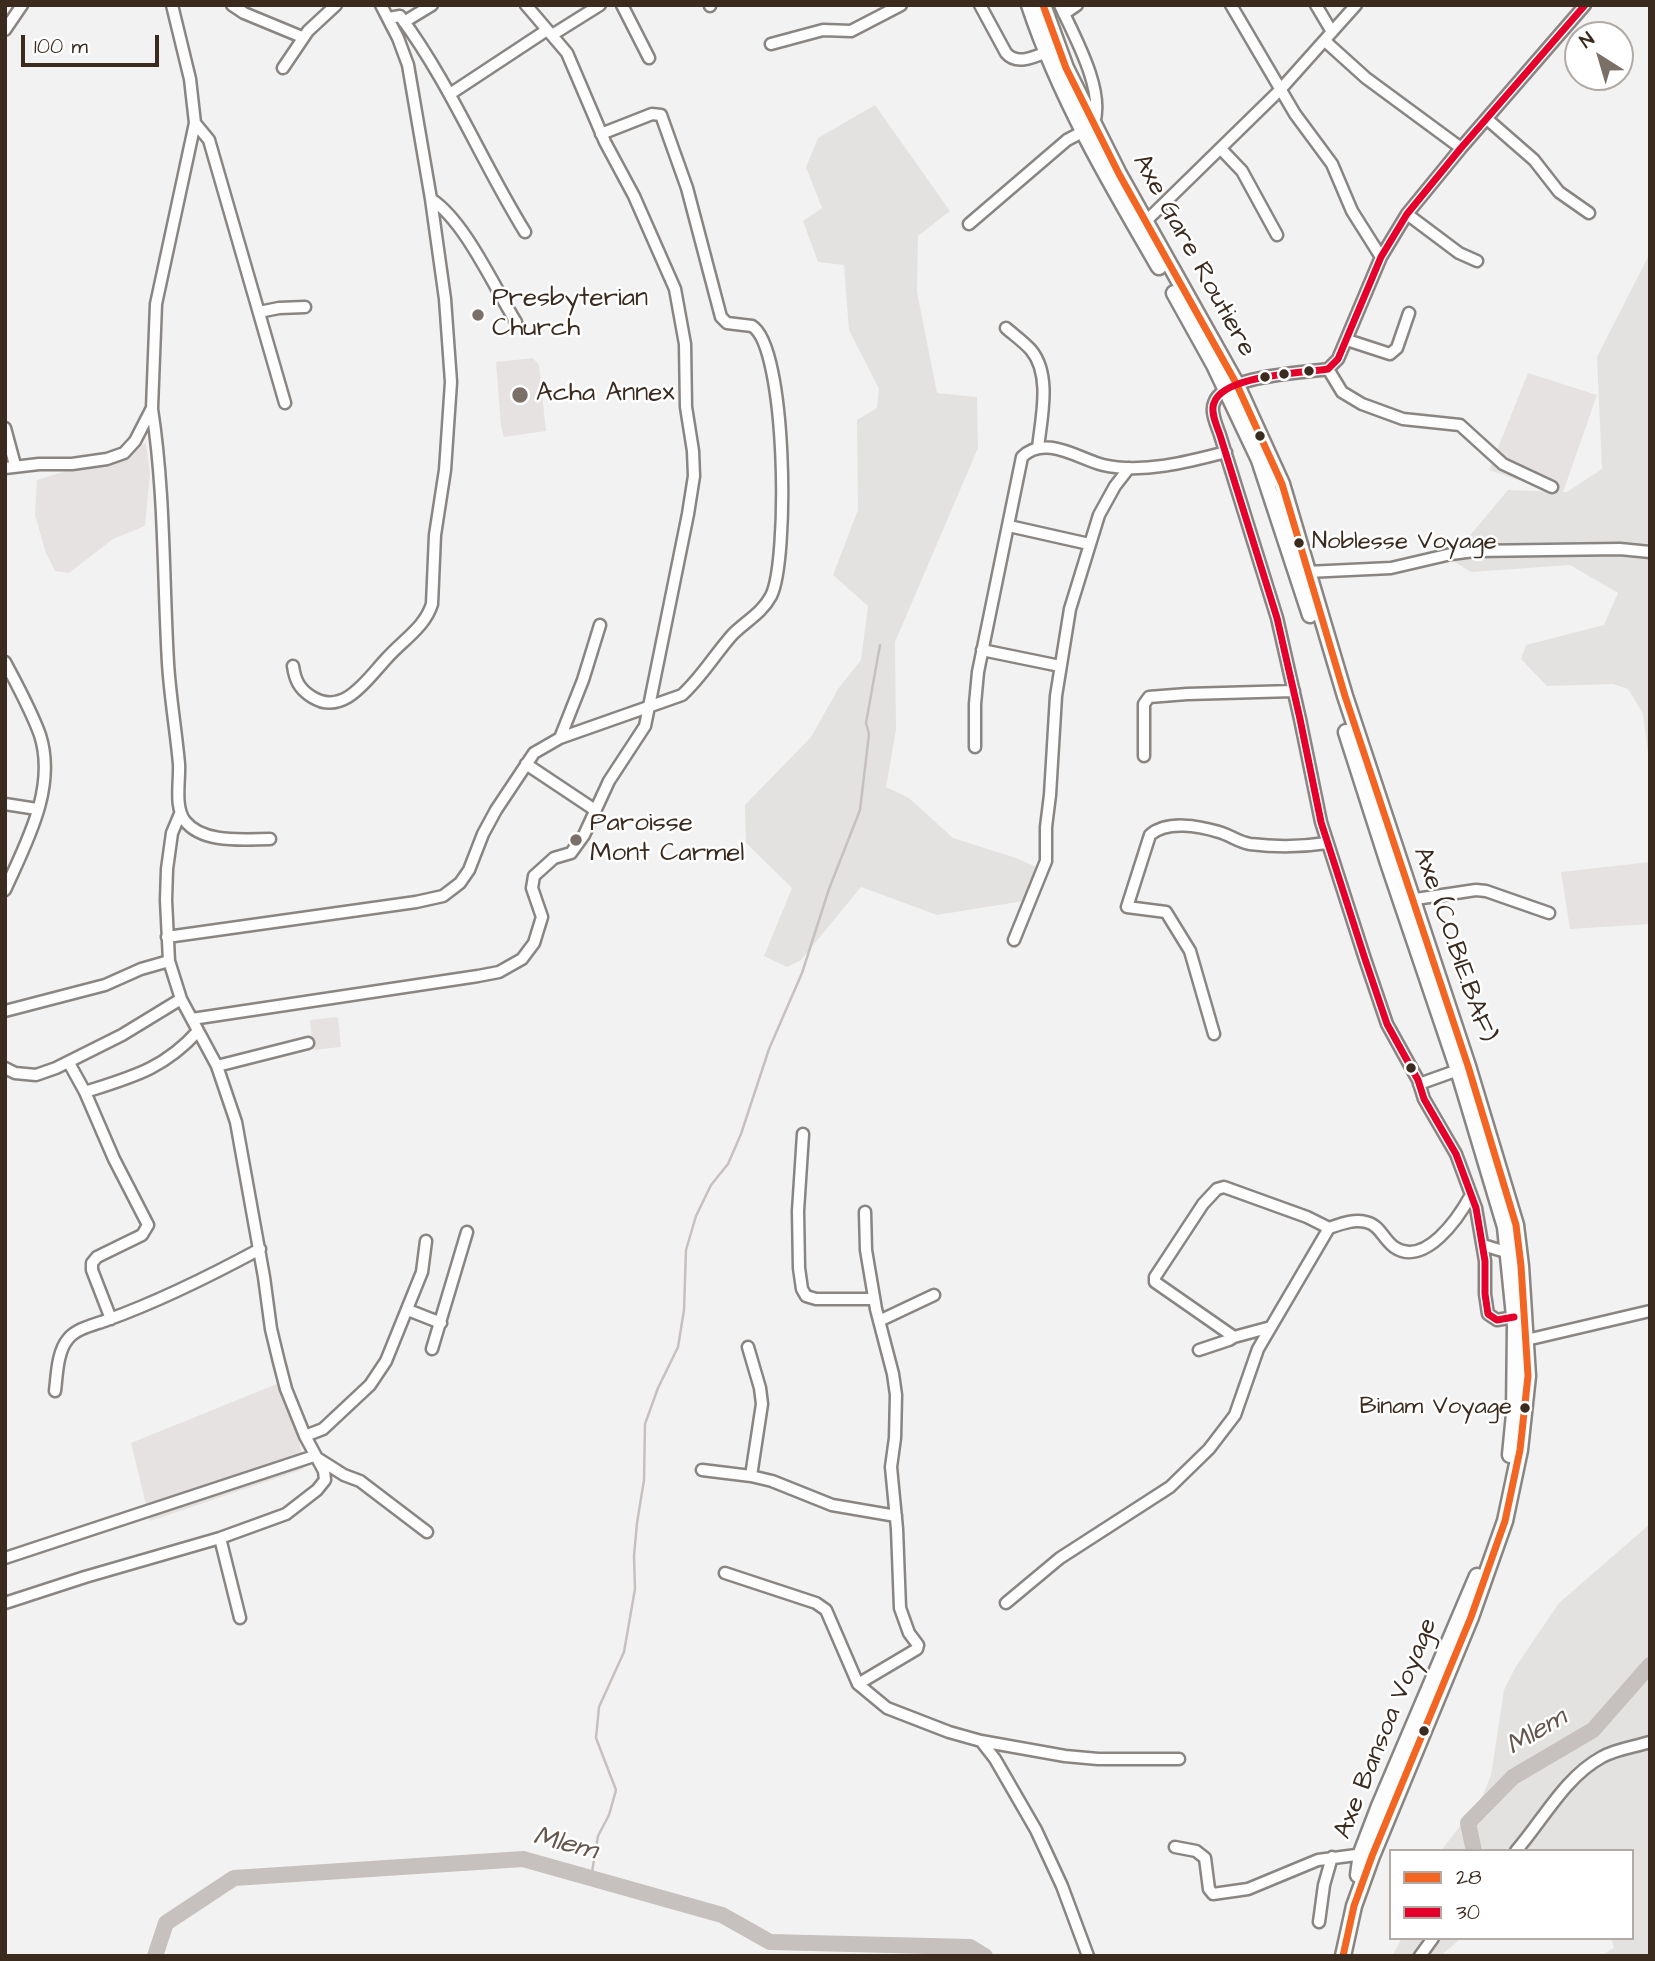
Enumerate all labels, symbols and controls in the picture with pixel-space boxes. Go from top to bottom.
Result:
scale bar [24,21,163,65]
north arrow [1564,21,1634,91]
text: N [1574,26,1600,55]
text: 100 m [34,32,88,61]
street label: Axe Gare Routiere [1124,149,1262,363]
place label: Presbyterian Church [492,284,648,346]
marker: Presbyterian Church [470,307,486,323]
unlabelled marker [1302,364,1316,378]
unlabelled marker [1277,367,1291,381]
unlabelled marker [1258,370,1272,384]
place label: Acha Annex [536,379,675,411]
marker: Acha Annex [510,385,530,405]
unlabelled marker [1253,429,1267,443]
place label: Noblesse Voyage [1312,529,1497,557]
marker: Noblesse Voyage [1292,536,1306,550]
place label: Paroisse Mont Carmel [590,809,744,870]
marker: Paroisse Mont Carmel [568,832,584,848]
street label: Axe (CO.BIE.BAF) [1405,843,1501,1047]
unlabelled marker [1404,1061,1418,1075]
place label: Binam Voyage [1360,1394,1512,1422]
marker: Binam Voyage [1518,1401,1532,1415]
street label: Axe Bansoa Voyage [1328,1614,1446,1844]
water label: Mlem [1501,1702,1573,1764]
unlabelled marker [1417,1724,1431,1738]
water label: Mlem [530,1821,600,1869]
legend [1389,1849,1634,1940]
text: 28 [1456,1863,1482,1892]
text: 30 [1456,1898,1480,1927]

